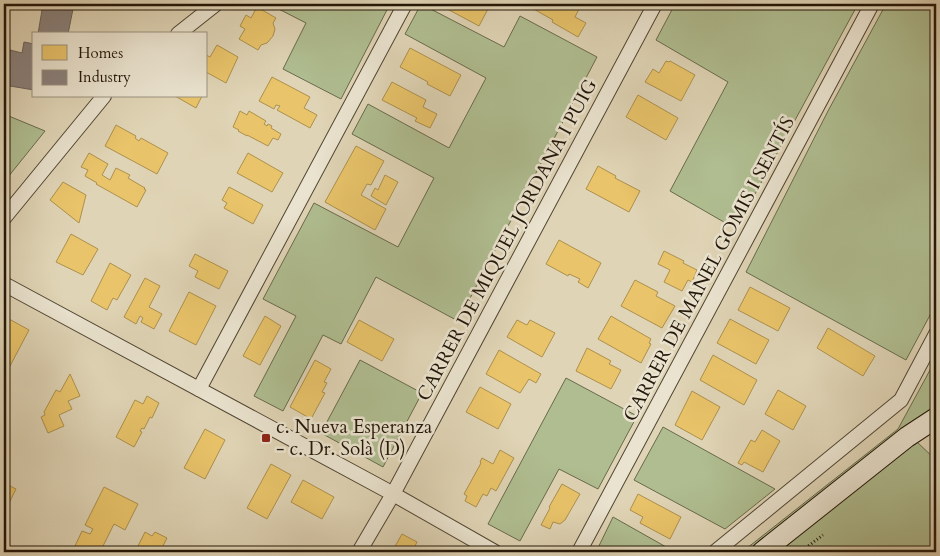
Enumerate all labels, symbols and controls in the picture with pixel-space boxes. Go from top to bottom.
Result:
legend [32,32,208,98]
text: Homes [78,43,123,63]
text: Industry [78,67,131,87]
street label: CARRER DE MIQUEL JORDANA I PUIG [411,75,603,405]
street label: CARRER DE MANEL GOMIS I SENTÍS [617,112,801,426]
place label: c. Nueva Esperanza - c. Dr. Solà (D) [276,414,432,462]
marker: c. Nueva Esperanza - c. Dr. Solà (D) [260,432,272,444]

